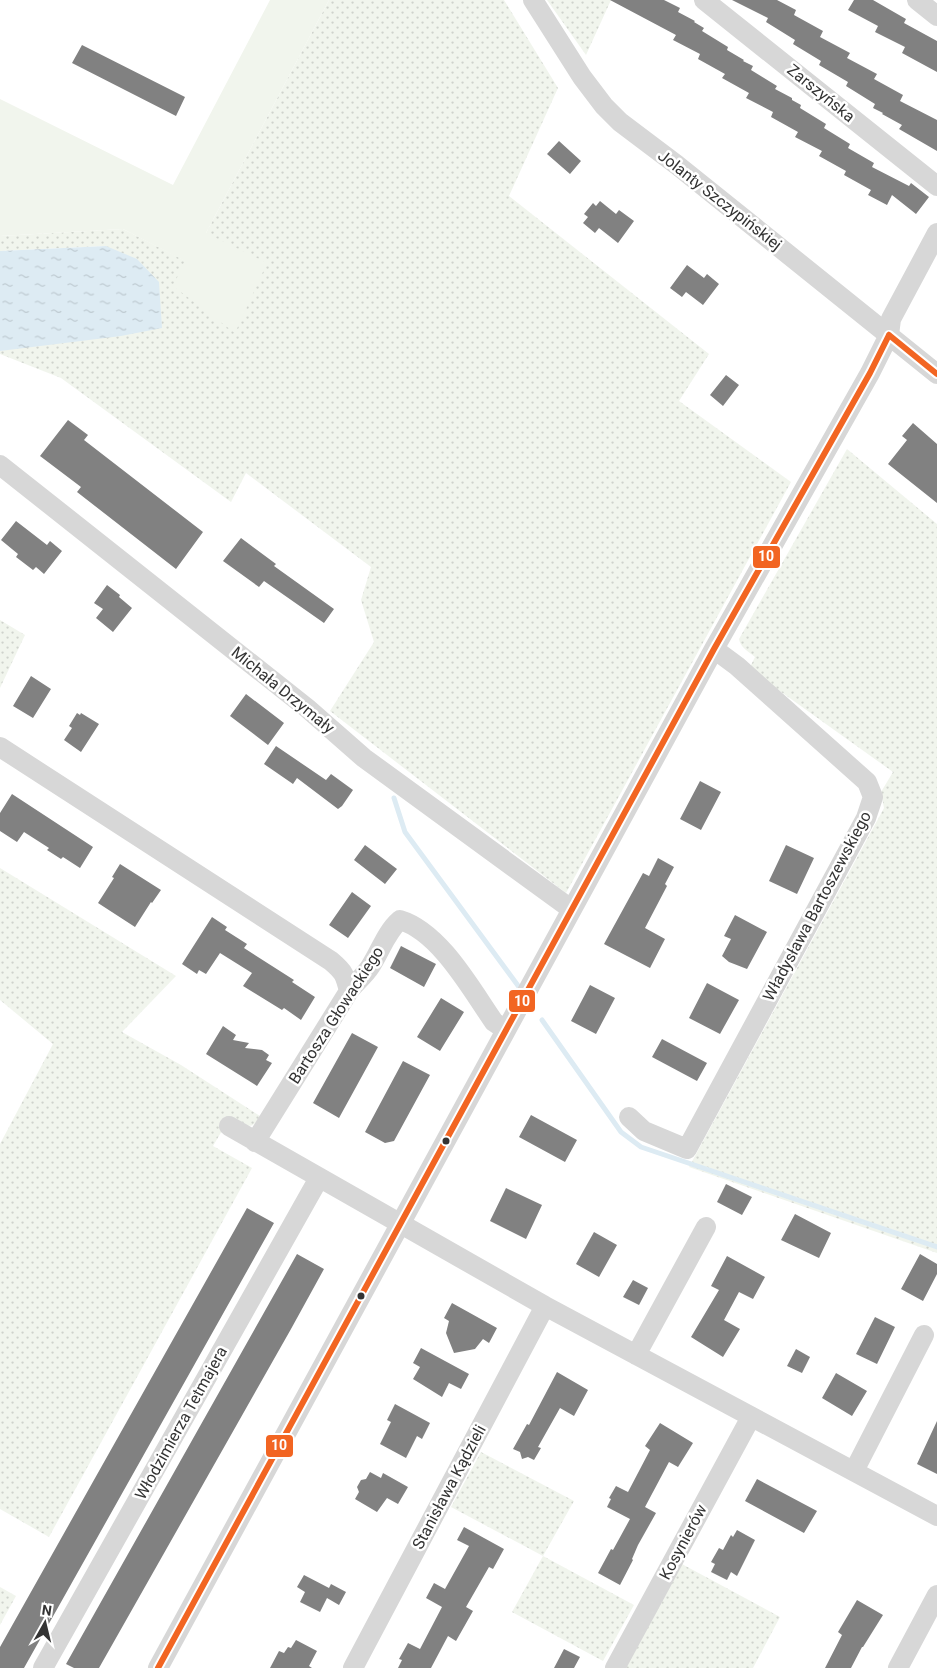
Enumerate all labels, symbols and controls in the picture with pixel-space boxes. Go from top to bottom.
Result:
street label: Zarszyńska [783,60,859,126]
street label: Jolanty Szczypińskiej [654,146,786,254]
line badge: 10 [752,545,781,569]
text: 10 [758,548,774,564]
street label: Michała Drzymały [228,643,339,738]
street label: Władysława Bartoszewskiego [759,808,875,1004]
street label: Bartosza Głowackiego [285,943,387,1087]
line badge: 10 [508,989,536,1013]
text: 10 [514,993,530,1009]
unlabelled marker [441,1136,451,1146]
unlabelled marker [356,1291,366,1301]
street label: Włodzimierza Tetmajera [131,1343,231,1503]
street label: Stanisława Kądzieli [408,1422,490,1552]
line badge: 10 [265,1434,294,1458]
text: 10 [271,1437,287,1453]
street label: Kosynierów [655,1501,711,1583]
north arrow [20,1598,70,1648]
text: N [41,1602,53,1619]

